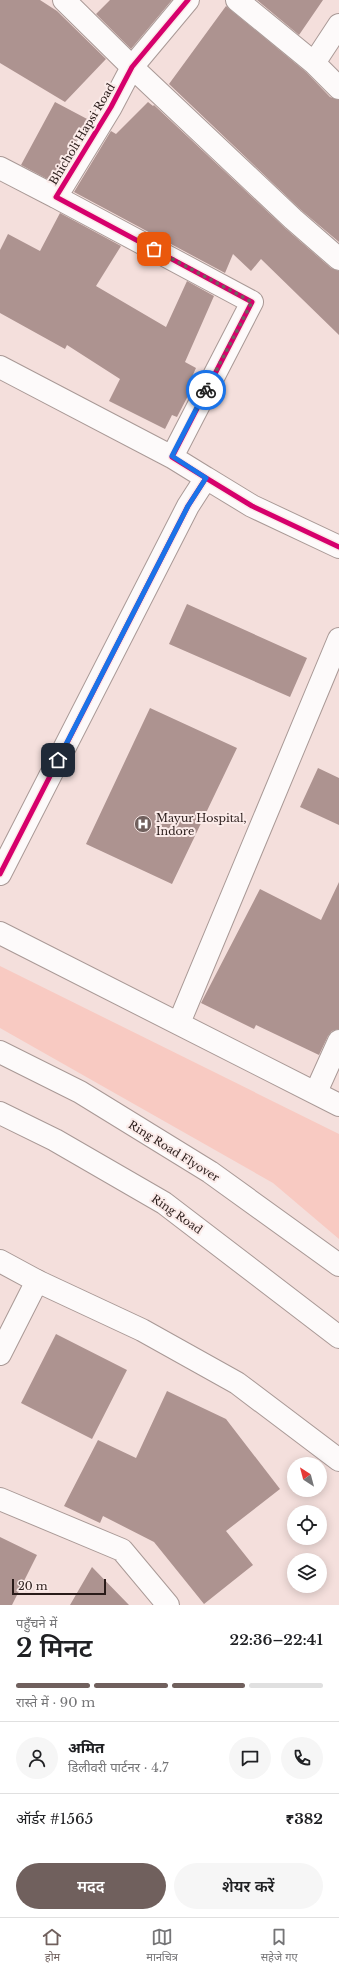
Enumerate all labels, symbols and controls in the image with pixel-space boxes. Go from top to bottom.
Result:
street label: Bhicholi Hapsi Road [46,80,118,187]
pin [137,232,171,266]
icon: bag [143,238,165,260]
courier [186,370,226,410]
icon: bike [195,379,217,401]
pin [41,743,75,777]
icon: home [47,749,69,771]
place label: Mayur Hospital, Indore [156,811,247,838]
hospital icon: Mayur Hospital, Indore [133,814,153,834]
street label: Ring Road Flyover [126,1117,223,1185]
street label: Ring Road [149,1191,206,1237]
north arrow [287,1457,327,1497]
map controls [287,1457,327,1593]
button: locate [287,1505,327,1545]
button: layers [287,1553,327,1593]
scale bar [12,1577,106,1596]
text: 20 m [18,1579,48,1593]
text: पहुँचने में [16,1615,57,1632]
text: 22:36–22:41 [230,1630,323,1649]
text: 2 मिनट [16,1632,93,1664]
text: रास्ते में · 90 m [16,1694,95,1711]
button: person [16,1737,58,1779]
button: chat [229,1737,271,1779]
button: phone [281,1737,323,1779]
text: अमित [68,1738,104,1757]
text: डिलीवरी पार्टनर · 4.7 [68,1759,169,1776]
text: ऑर्डर #1565 [16,1809,93,1828]
text: ₹382 [286,1809,323,1828]
button: मदद [16,1863,166,1909]
button: शेयर करें [174,1863,323,1909]
tab: होम [41,1926,63,1965]
tab: मानचित्र [146,1926,178,1965]
tab: सहेजे गए [261,1926,298,1965]

